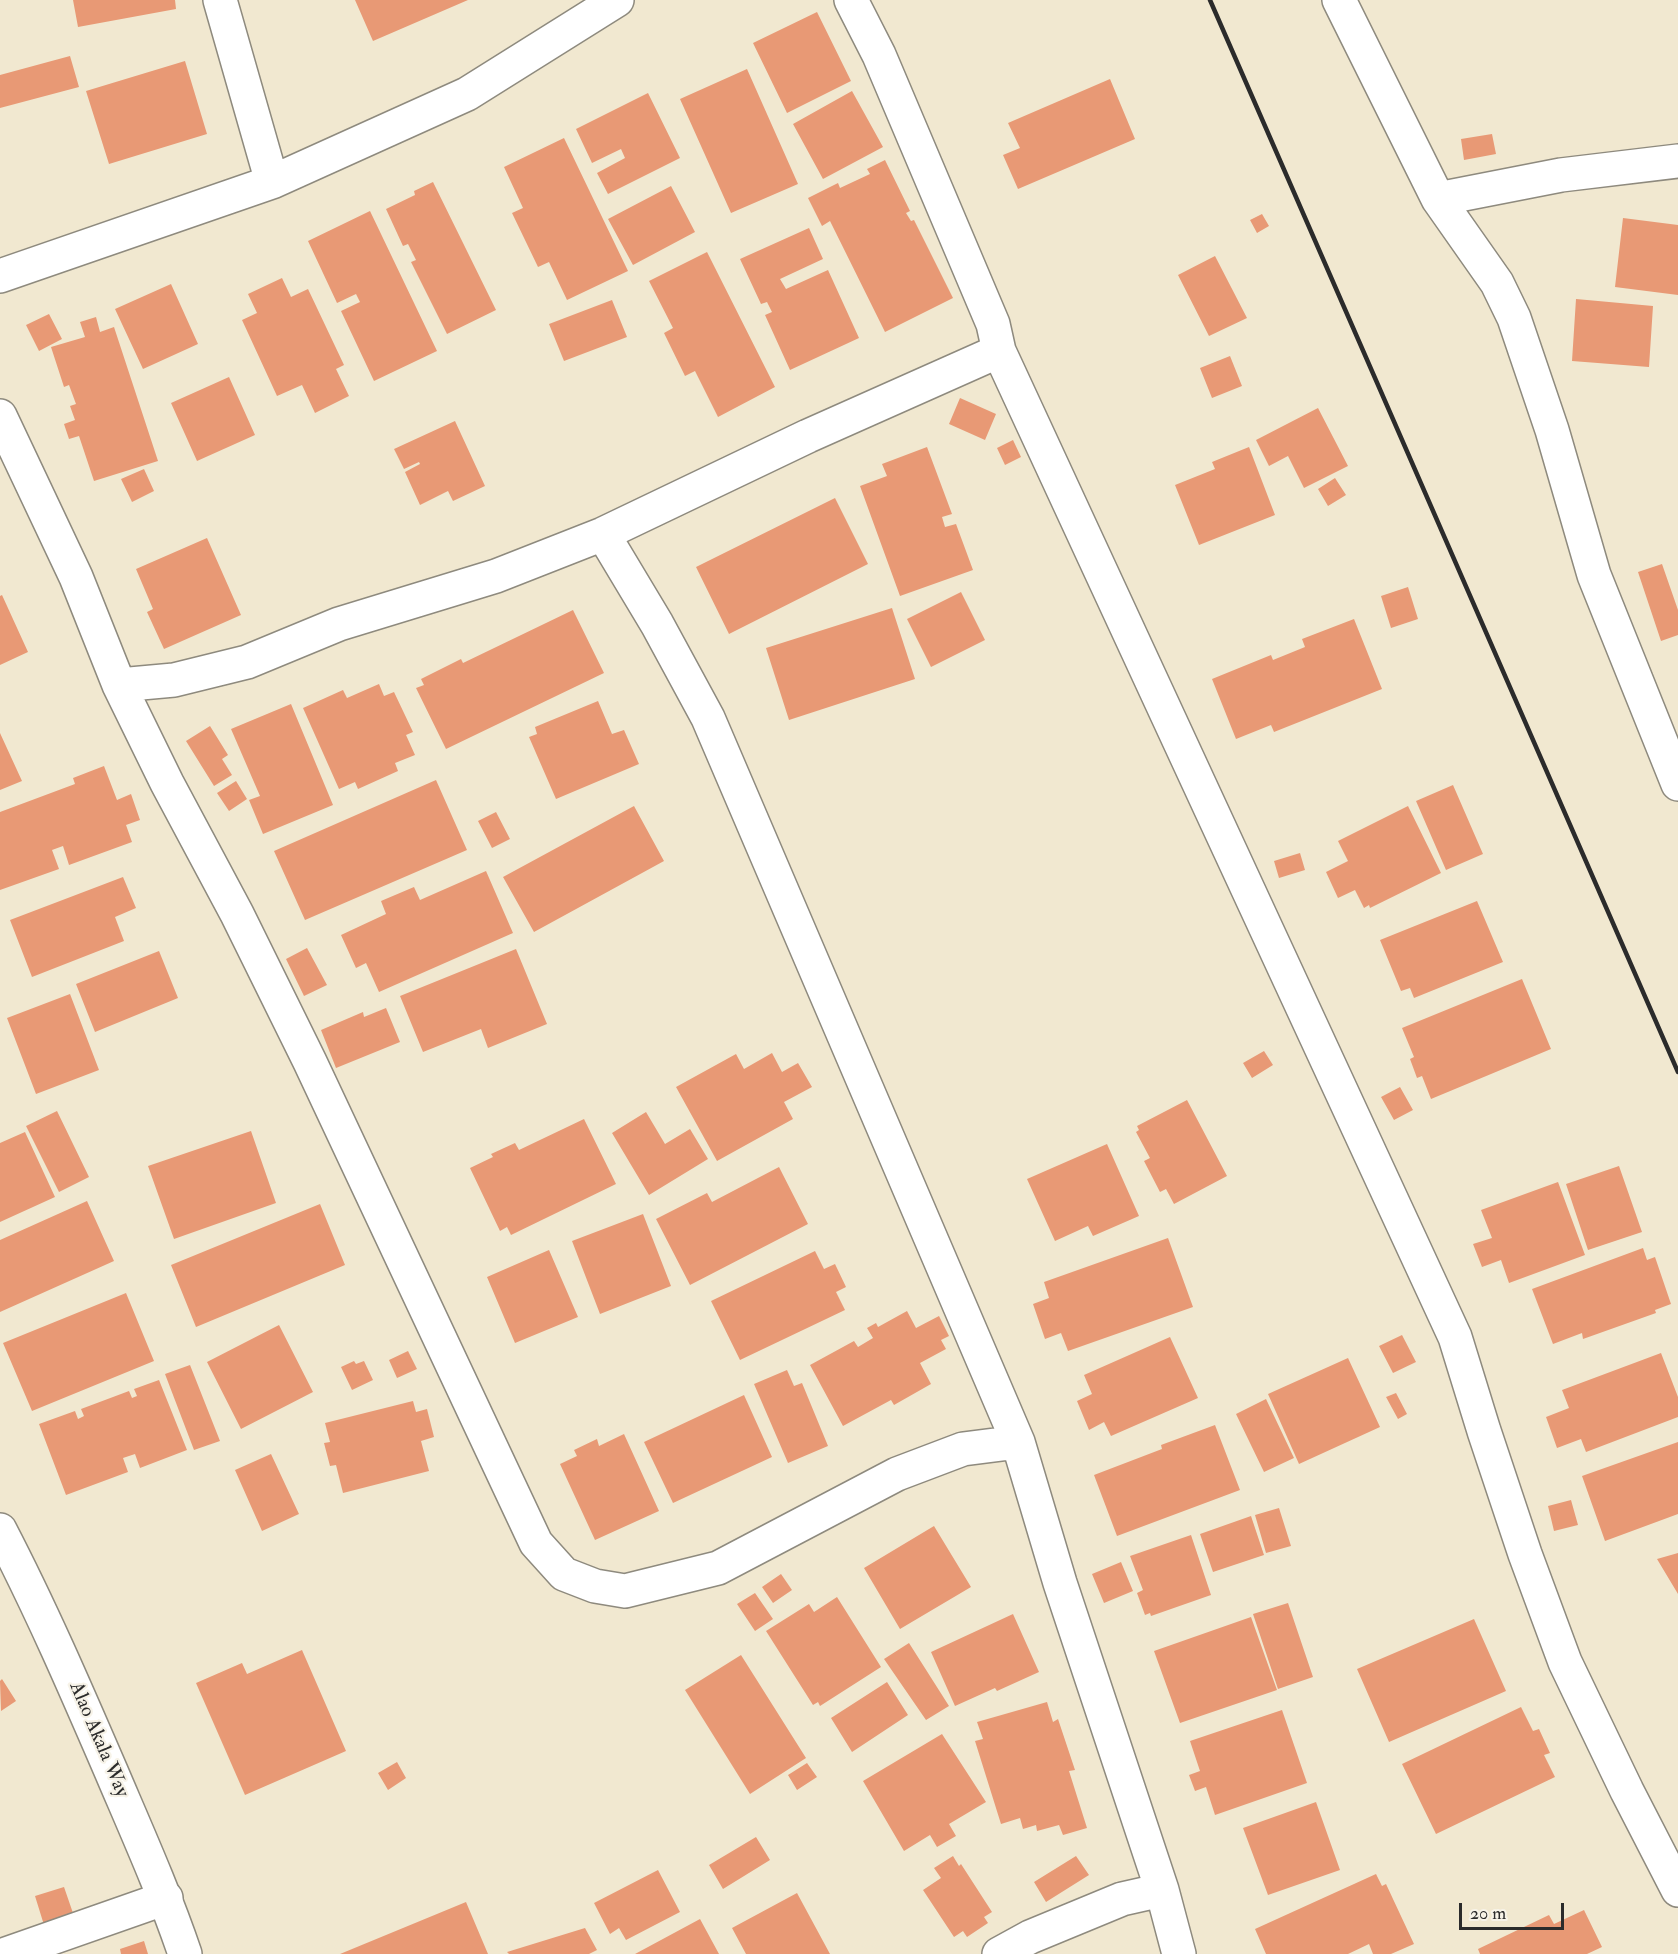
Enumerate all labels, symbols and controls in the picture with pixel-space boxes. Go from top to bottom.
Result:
street label: Alao Akala Way [63,1679,133,1801]
scale bar [1462,1891,1567,1929]
text: 20 m [1470,1902,1506,1925]

